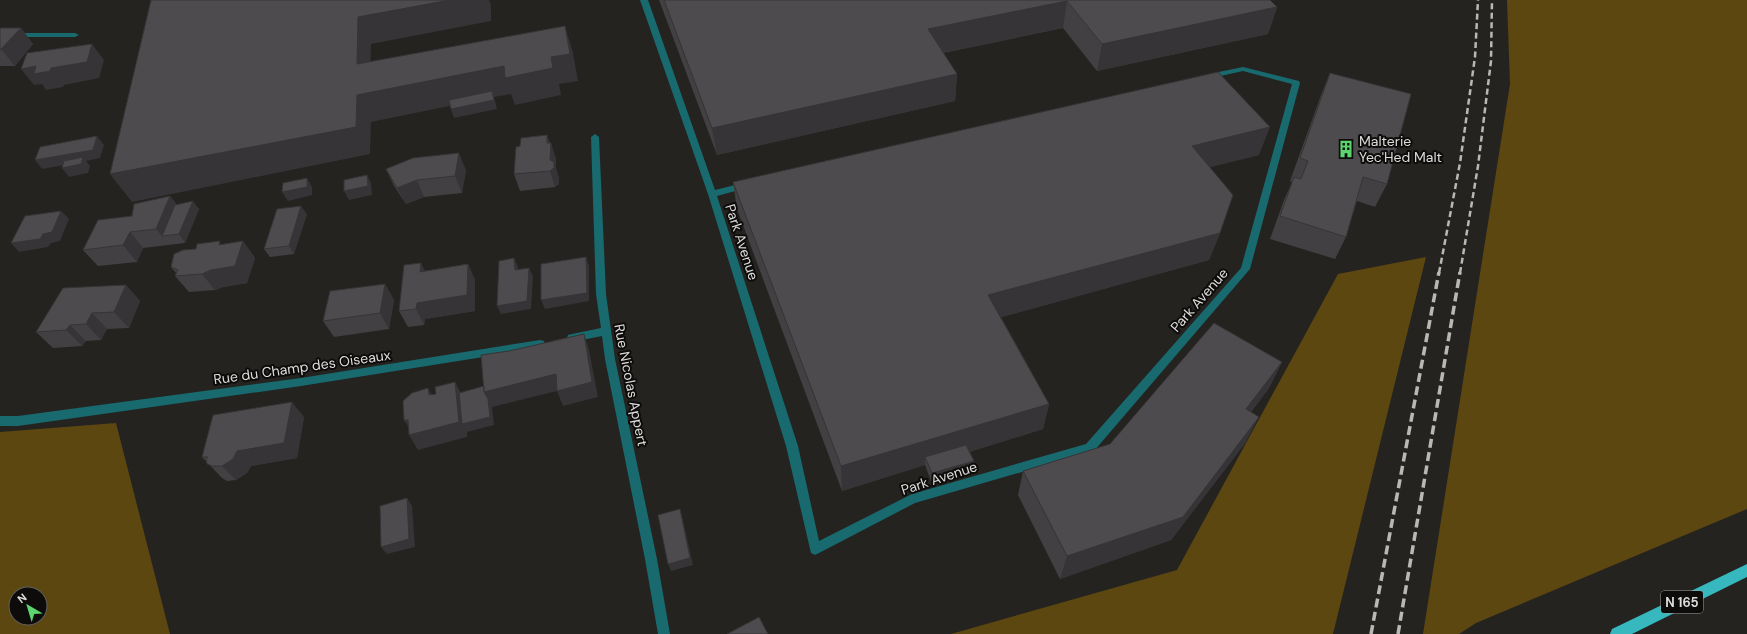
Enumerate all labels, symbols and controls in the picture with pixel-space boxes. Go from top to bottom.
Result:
place label: Malterie Yec'Hed Malt [1359,132,1442,166]
building icon: Malterie Yec'Hed Malt [1336,139,1356,159]
street label: Park Avenue [721,202,763,282]
street label: Park Avenue [1166,264,1232,336]
street label: Rue Nicolas Appert [610,322,652,448]
street label: Rue du Champ des Oiseaux [212,346,392,388]
street label: Park Avenue [899,457,979,499]
north arrow [8,586,48,626]
text: N [14,590,29,606]
road number: N 165 [1661,591,1703,613]

